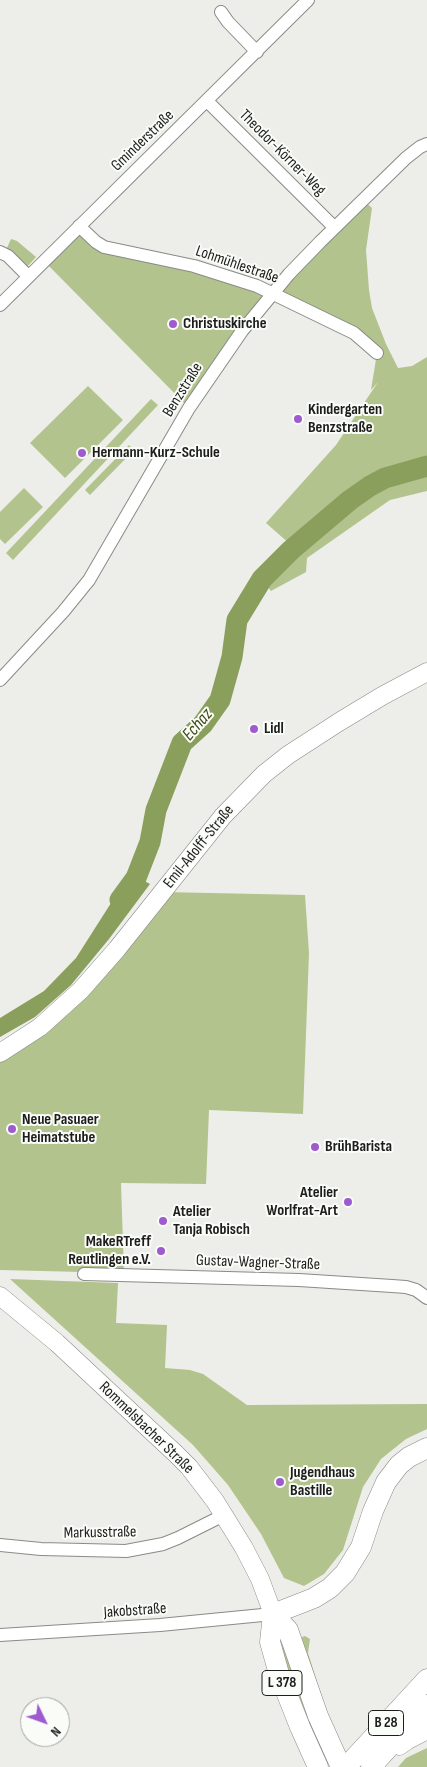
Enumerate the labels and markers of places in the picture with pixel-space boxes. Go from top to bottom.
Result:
place label: Christuskirche [183,314,267,334]
marker: Christuskirche [167,318,179,330]
place label: Kindergarten Benzstraße [308,400,382,438]
marker: Kindergarten Benzstraße [292,413,304,425]
place label: Hermann-Kurz-Schule [92,443,220,463]
marker: Hermann-Kurz-Schule [76,447,88,459]
place label: Lidl [264,719,284,739]
marker: Lidl [248,723,260,735]
place label: Neue Pasuaer Heimatstube [22,1110,99,1148]
marker: Neue Pasuaer Heimatstube [6,1123,18,1135]
place label: BrühBarista [325,1137,392,1157]
marker: BrühBarista [309,1141,321,1153]
place label: Atelier Worlfrat-Art [266,1183,338,1221]
marker: Atelier Worlfrat-Art [342,1196,354,1208]
place label: Atelier Tanja Robisch [173,1202,250,1240]
marker: Atelier Tanja Robisch [157,1215,169,1227]
place label: MakeRTreff Reutlingen e.V. [68,1232,151,1270]
marker: MakeRTreff Reutlingen e.V. [155,1245,167,1257]
place label: Jugendhaus Bastille [290,1463,355,1501]
marker: Jugendhaus Bastille [274,1476,286,1488]

